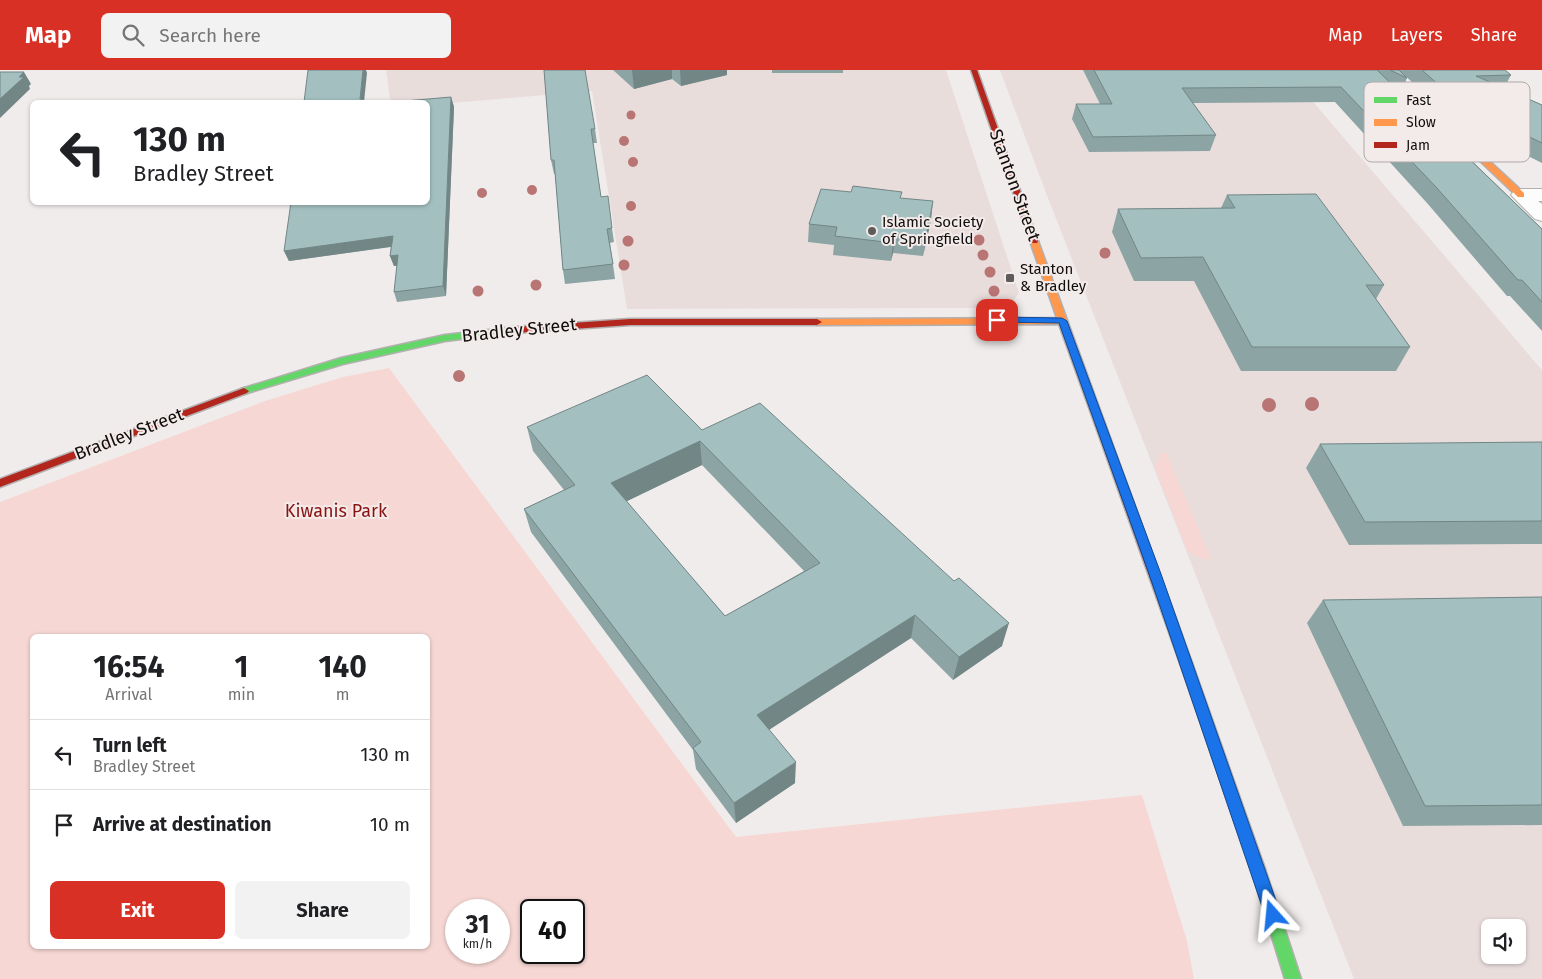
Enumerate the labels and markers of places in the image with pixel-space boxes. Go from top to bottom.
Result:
place label: Islamic Society of Springfield [882,213,984,248]
marker: Islamic Society of Springfield [866,225,878,237]
place label: Stanton & Bradley [1020,260,1087,295]
marker: Stanton & Bradley [1004,272,1016,284]
pin [976,299,1018,341]

